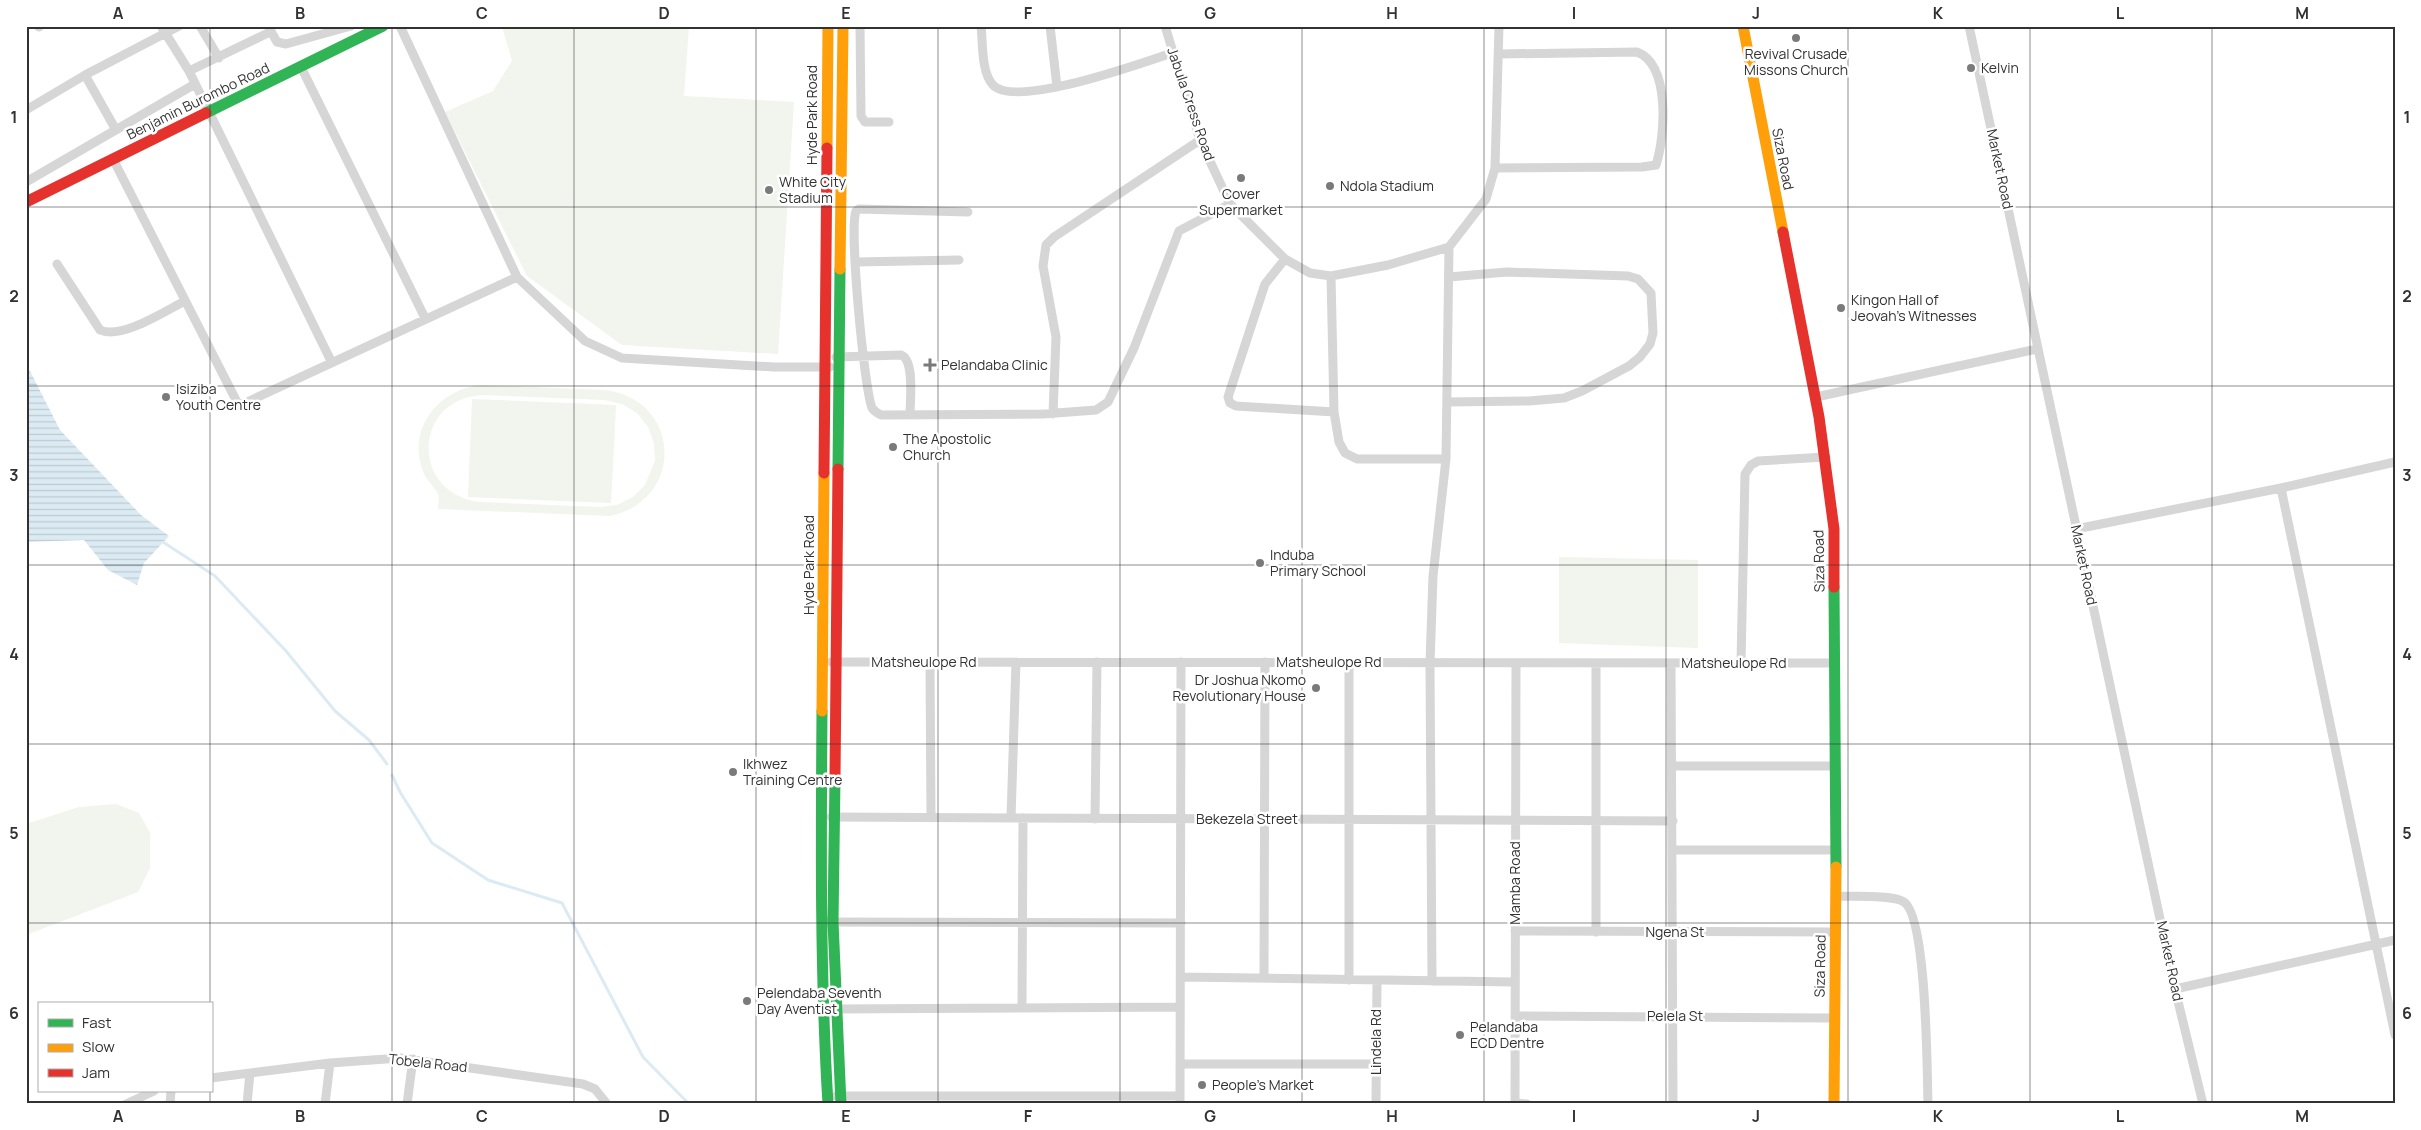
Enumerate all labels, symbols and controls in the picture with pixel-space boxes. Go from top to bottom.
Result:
text: A [113,2,124,24]
text: B [295,2,305,24]
text: C [476,2,488,24]
text: D [658,2,670,24]
text: E [841,2,851,24]
text: F [1024,2,1033,24]
text: G [1204,2,1216,24]
text: H [1386,2,1398,24]
text: I [1572,2,1576,24]
text: J [1752,2,1760,24]
text: K [1933,2,1944,24]
text: L [2116,2,2125,24]
text: M [2295,2,2309,24]
marker: Revival Crusade Missons Church [1790,32,1802,44]
place label: Revival Crusade Missons Church [1744,44,1848,79]
street label: Jabula Cress Road [1163,45,1220,163]
street label: Benjamin Burombo Road [123,58,272,143]
place label: Kelvin [1981,58,2019,77]
marker: Kelvin [1965,62,1977,74]
street label: Hyde Park Road [802,65,821,165]
text: 1 [10,106,18,128]
text: 1 [2403,106,2411,128]
street label: Siza Road [1768,126,1799,191]
street label: Market Road [1983,127,2018,211]
place label: White City Stadium [779,172,847,207]
marker: Cover Supermarket [1235,172,1247,184]
place label: Ndola Stadium [1340,176,1434,195]
marker: Ndola Stadium [1324,180,1336,192]
marker: White City Stadium [763,184,775,196]
place label: Cover Supermarket [1199,184,1283,219]
text: 2 [9,285,19,307]
text: 2 [2402,285,2412,307]
place label: Kingon Hall of Jeovah's Witnesses [1851,290,1977,325]
marker: Kingon Hall of Jeovah's Witnesses [1835,302,1847,314]
place label: Pelandaba Clinic [941,355,1048,374]
marker: Pelandaba Clinic [923,358,937,372]
place label: Isiziba Youth Centre [176,379,261,414]
marker: Isiziba Youth Centre [160,391,172,403]
place label: The Apostolic Church [903,429,992,464]
marker: The Apostolic Church [887,441,899,453]
text: 3 [9,464,19,486]
text: 3 [2402,464,2412,486]
street label: Hyde Park Road [799,515,818,615]
street label: Market Road [2067,523,2102,607]
street label: Siza Road [1808,530,1829,592]
place label: Induba Primary School [1270,545,1366,580]
marker: Induba Primary School [1254,557,1266,569]
text: 4 [9,643,19,665]
text: 4 [2402,643,2412,665]
street label: Matsheulope Rd [871,652,977,671]
street label: Matsheulope Rd [1276,652,1382,671]
street label: Matsheulope Rd [1681,653,1787,672]
place label: Dr Joshua Nkomo Revolutionary House [1172,670,1306,705]
marker: Dr Joshua Nkomo Revolutionary House [1310,682,1322,694]
place label: Ikhwez Training Centre [743,754,842,789]
marker: Ikhwez Training Centre [727,766,739,778]
street label: Bekezela Street [1196,809,1298,828]
text: 5 [9,822,19,844]
text: 5 [2402,822,2412,844]
street label: Mamba Road [1505,841,1524,925]
street label: Market Road [2153,919,2188,1003]
street label: Ngena St [1646,922,1705,941]
street label: Siza Road [1809,935,1830,997]
place label: Pelendaba Seventh Day Aventist [757,983,882,1018]
marker: Pelendaba Seventh Day Aventist [741,995,753,1007]
text: 6 [9,1002,19,1024]
legend [38,1002,212,1092]
text: 6 [2402,1002,2412,1024]
street label: Pelela St [1647,1006,1703,1025]
street label: Lindela Rd [1366,1009,1385,1075]
text: Fast [82,1012,111,1033]
place label: Pelandaba ECD Dentre [1470,1017,1544,1052]
marker: Pelandaba ECD Dentre [1454,1029,1466,1041]
text: Slow [82,1036,115,1057]
street label: Tobela Road [388,1049,468,1076]
text: Jam [82,1062,110,1083]
place label: People's Market [1212,1075,1314,1094]
marker: People's Market [1196,1079,1208,1091]
text: A [113,1105,124,1127]
text: B [295,1105,305,1127]
text: C [476,1105,488,1127]
text: D [658,1105,670,1127]
text: E [841,1105,851,1127]
text: F [1024,1105,1033,1127]
text: G [1204,1105,1216,1127]
text: H [1386,1105,1398,1127]
text: I [1572,1105,1576,1127]
text: J [1752,1105,1760,1127]
text: K [1933,1105,1944,1127]
text: L [2116,1105,2125,1127]
text: M [2295,1105,2309,1127]

